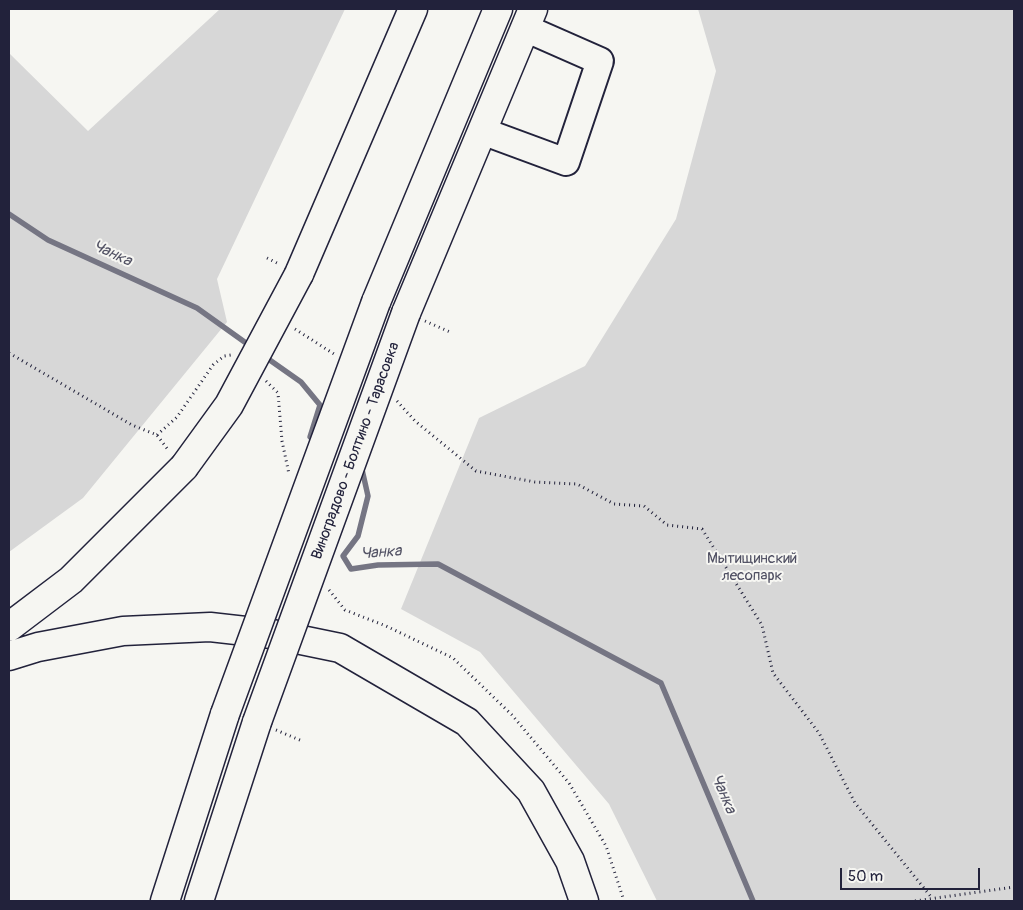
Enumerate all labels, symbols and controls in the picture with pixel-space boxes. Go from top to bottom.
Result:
water label: Чанка [89,237,135,271]
street label: Виноградово - Болтино - Тарасовка [308,340,404,562]
water label: Чанка [360,542,402,564]
park label: Мытищинский лесопарк [707,550,797,585]
water label: Чанка [706,772,740,816]
scale bar [843,858,983,890]
text: 50 m [848,867,883,886]

